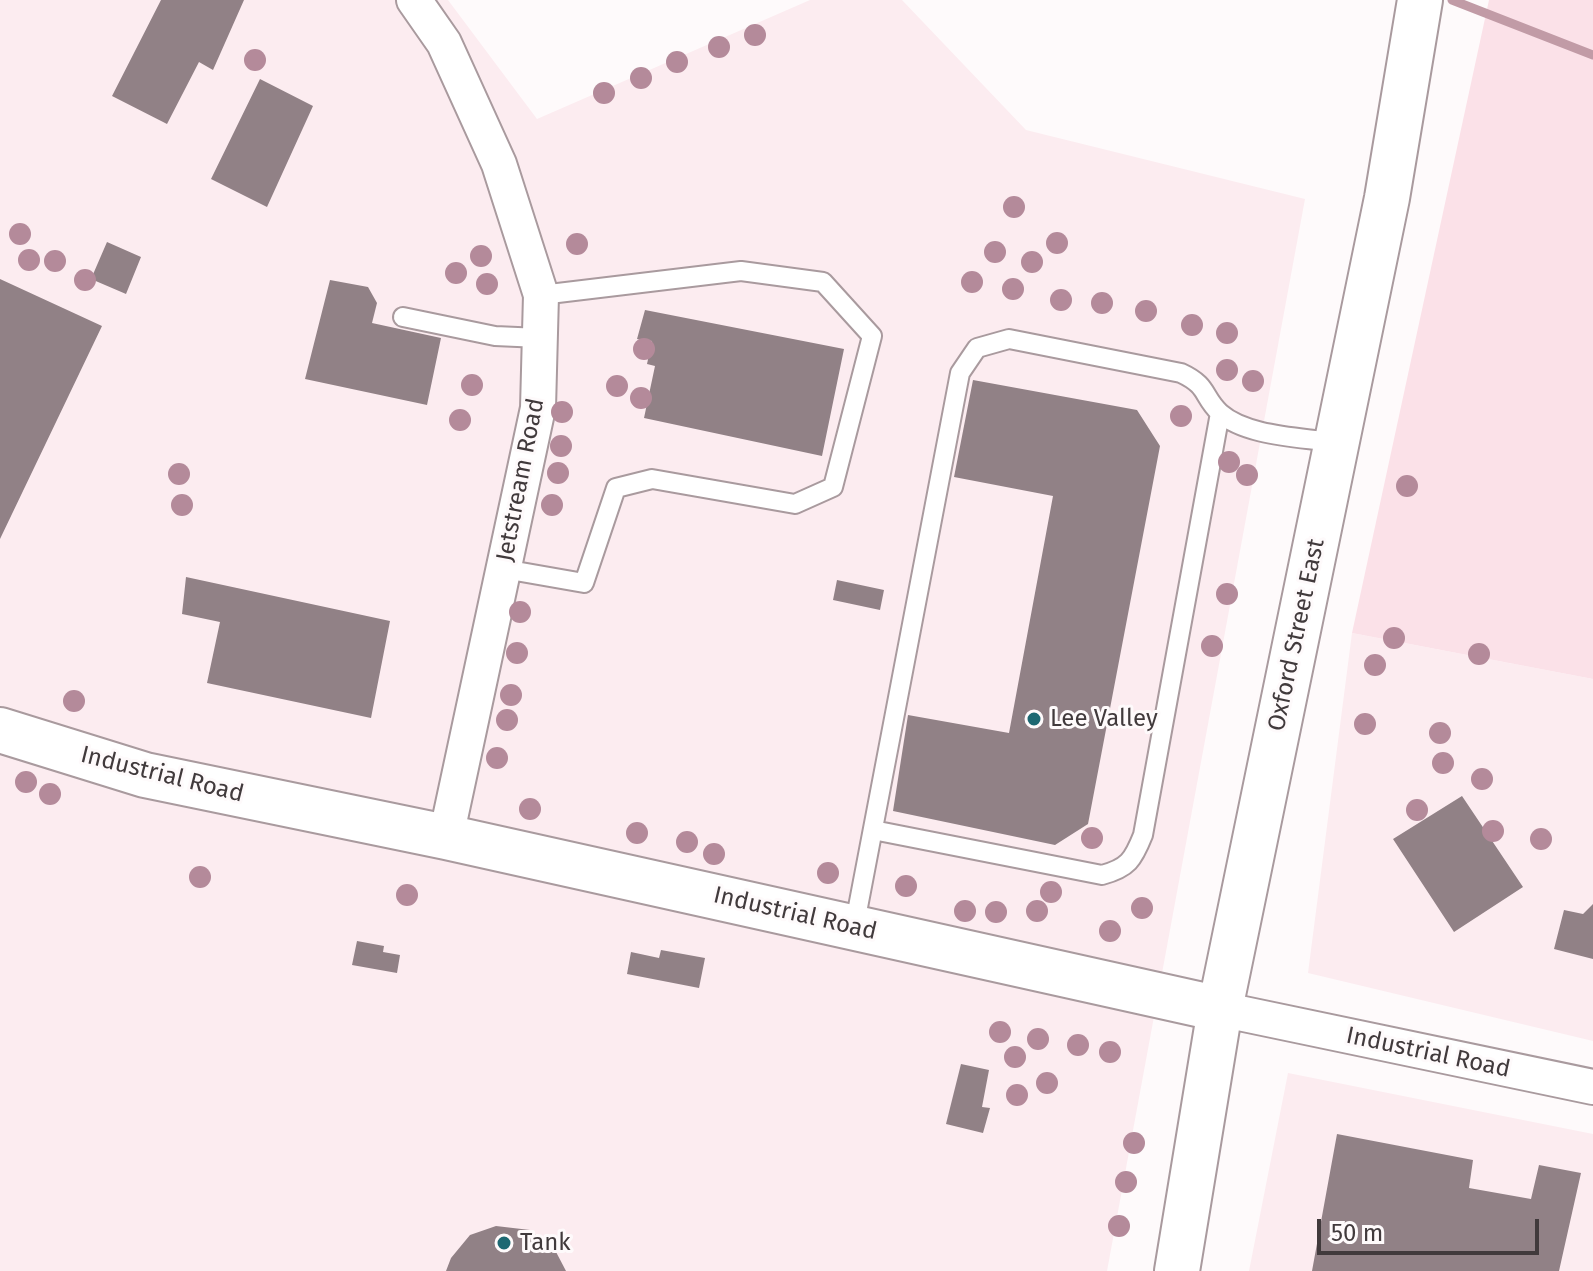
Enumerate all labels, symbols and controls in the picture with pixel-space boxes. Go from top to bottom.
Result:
street label: Jetstream Road [491,396,551,564]
street label: Oxford Street East [1263,536,1331,734]
place label: Lee Valley [1050,705,1158,733]
marker: Lee Valley [1025,710,1043,728]
street label: Industrial Road [78,741,246,809]
street label: Industrial Road [710,881,880,947]
street label: Industrial Road [1343,1022,1513,1084]
scale bar [1321,1203,1543,1253]
text: 50 m [1331,1219,1383,1247]
place label: Tank [520,1229,571,1257]
marker: Tank [495,1234,513,1252]

